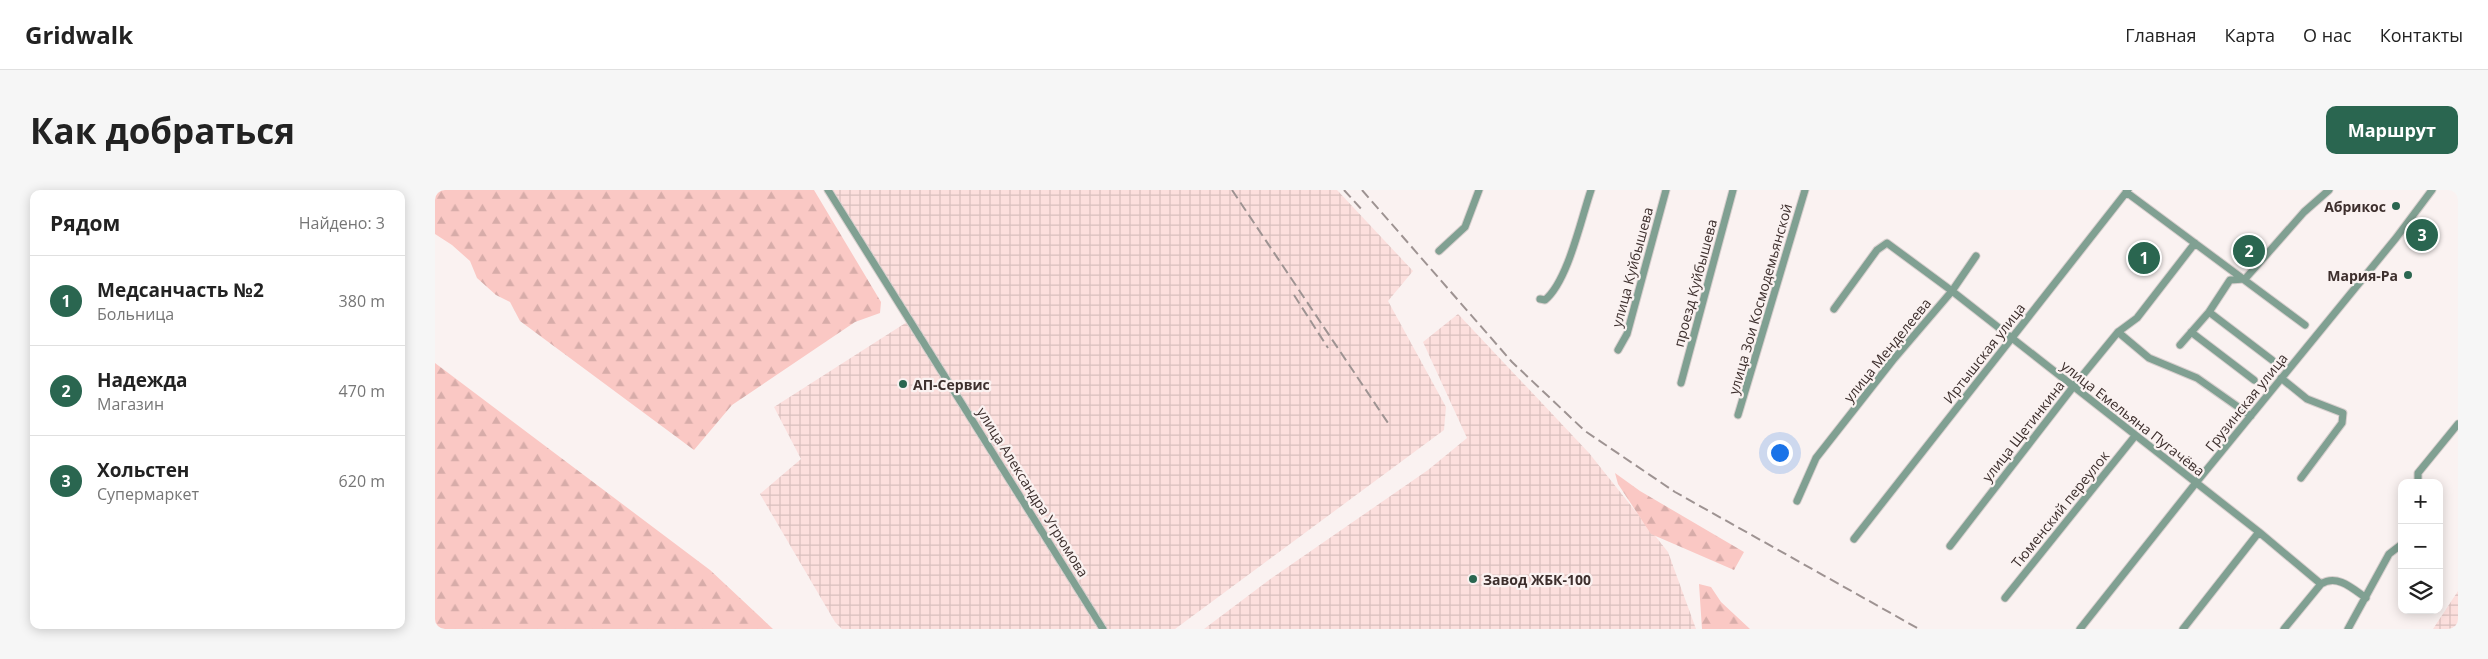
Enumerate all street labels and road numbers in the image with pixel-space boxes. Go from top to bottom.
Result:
street label: улица Зои Космодемьянской [1724,201,1796,397]
street label: улица Куйбышева [1607,205,1657,329]
street label: проезд Куйбышева [1669,217,1721,349]
street label: улица Менделеева [1839,294,1935,406]
street label: Иртышская улица [1939,299,2029,407]
street label: Грузинская улица [2201,349,2291,455]
street label: улица Емельяна Пугачёва [2057,356,2209,480]
street label: улица Щетинкина [1977,376,2069,486]
street label: улица Александра Угрюмова [973,404,1093,580]
street label: Тюменский переулок [2007,446,2114,571]

